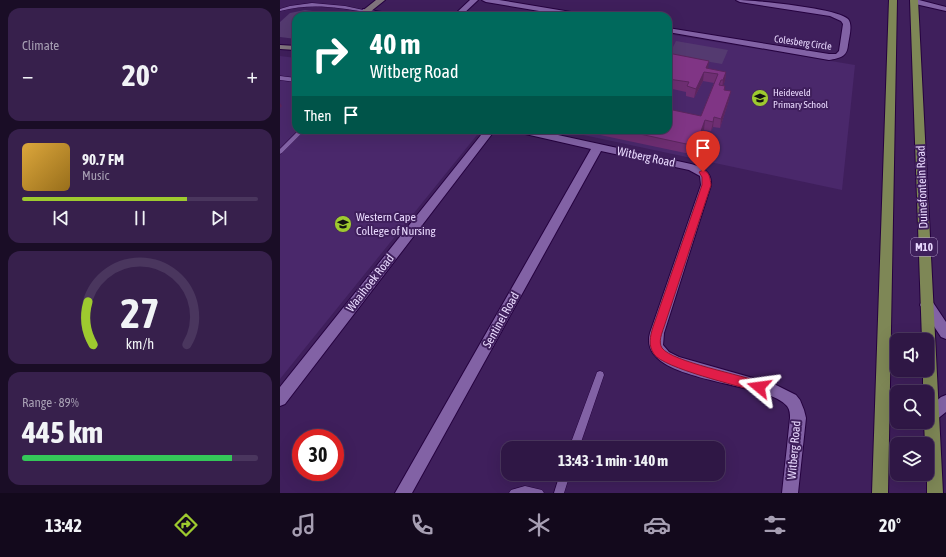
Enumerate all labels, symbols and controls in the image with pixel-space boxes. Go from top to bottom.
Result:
icon: right [304,28,356,80]
text: 40 m [370,28,420,60]
street label: Colesberg Circle [773,33,833,52]
text: Climate [22,38,59,53]
text: 20° [122,58,158,92]
text: Witberg Road [370,61,458,82]
text: − [22,62,33,88]
text: + [247,62,258,88]
place label: Heideveld Primary School [773,87,829,110]
school or university icon: Heideveld Primary School [750,88,770,108]
icon: arrive [340,104,362,126]
text: Then [304,107,332,124]
pin [686,131,720,172]
icon: arrive [692,137,714,159]
street label: Witberg Road [616,144,676,170]
street label: Duinefontein Road [914,145,930,229]
text: 90.7 FM [82,151,124,168]
text: Music [82,168,109,183]
icon: previous [50,207,72,229]
icon: pause [129,207,151,229]
icon: next [208,207,230,229]
place label: Western Cape College of Nursing [356,210,437,238]
school or university icon: Western Cape College of Nursing [333,214,353,234]
road number: M10 [911,238,937,256]
street label: Waaihoek Road [343,251,397,315]
text: 27 [120,289,160,337]
street label: Sentinel Road [480,290,522,350]
map controls [890,333,934,481]
button: sound [890,333,934,377]
text: km/h [126,336,154,352]
position arrow [738,366,780,408]
button: search [890,385,934,429]
text: Range · 89% [22,395,79,410]
text: 445 km [22,415,103,449]
street label: Witberg Road [784,420,804,480]
speed limit sign: 30 [292,429,344,481]
button: layers [890,437,934,481]
text: 13:43 · 1 min · 140 m [558,452,668,469]
icon: directions [172,511,200,539]
icon: music [290,511,318,539]
icon: phone [408,511,436,539]
icon: climate [525,511,553,539]
icon: car [643,511,671,539]
icon: filters [761,511,789,539]
text: 13:42 [45,515,82,536]
text: 20° [879,515,901,536]

